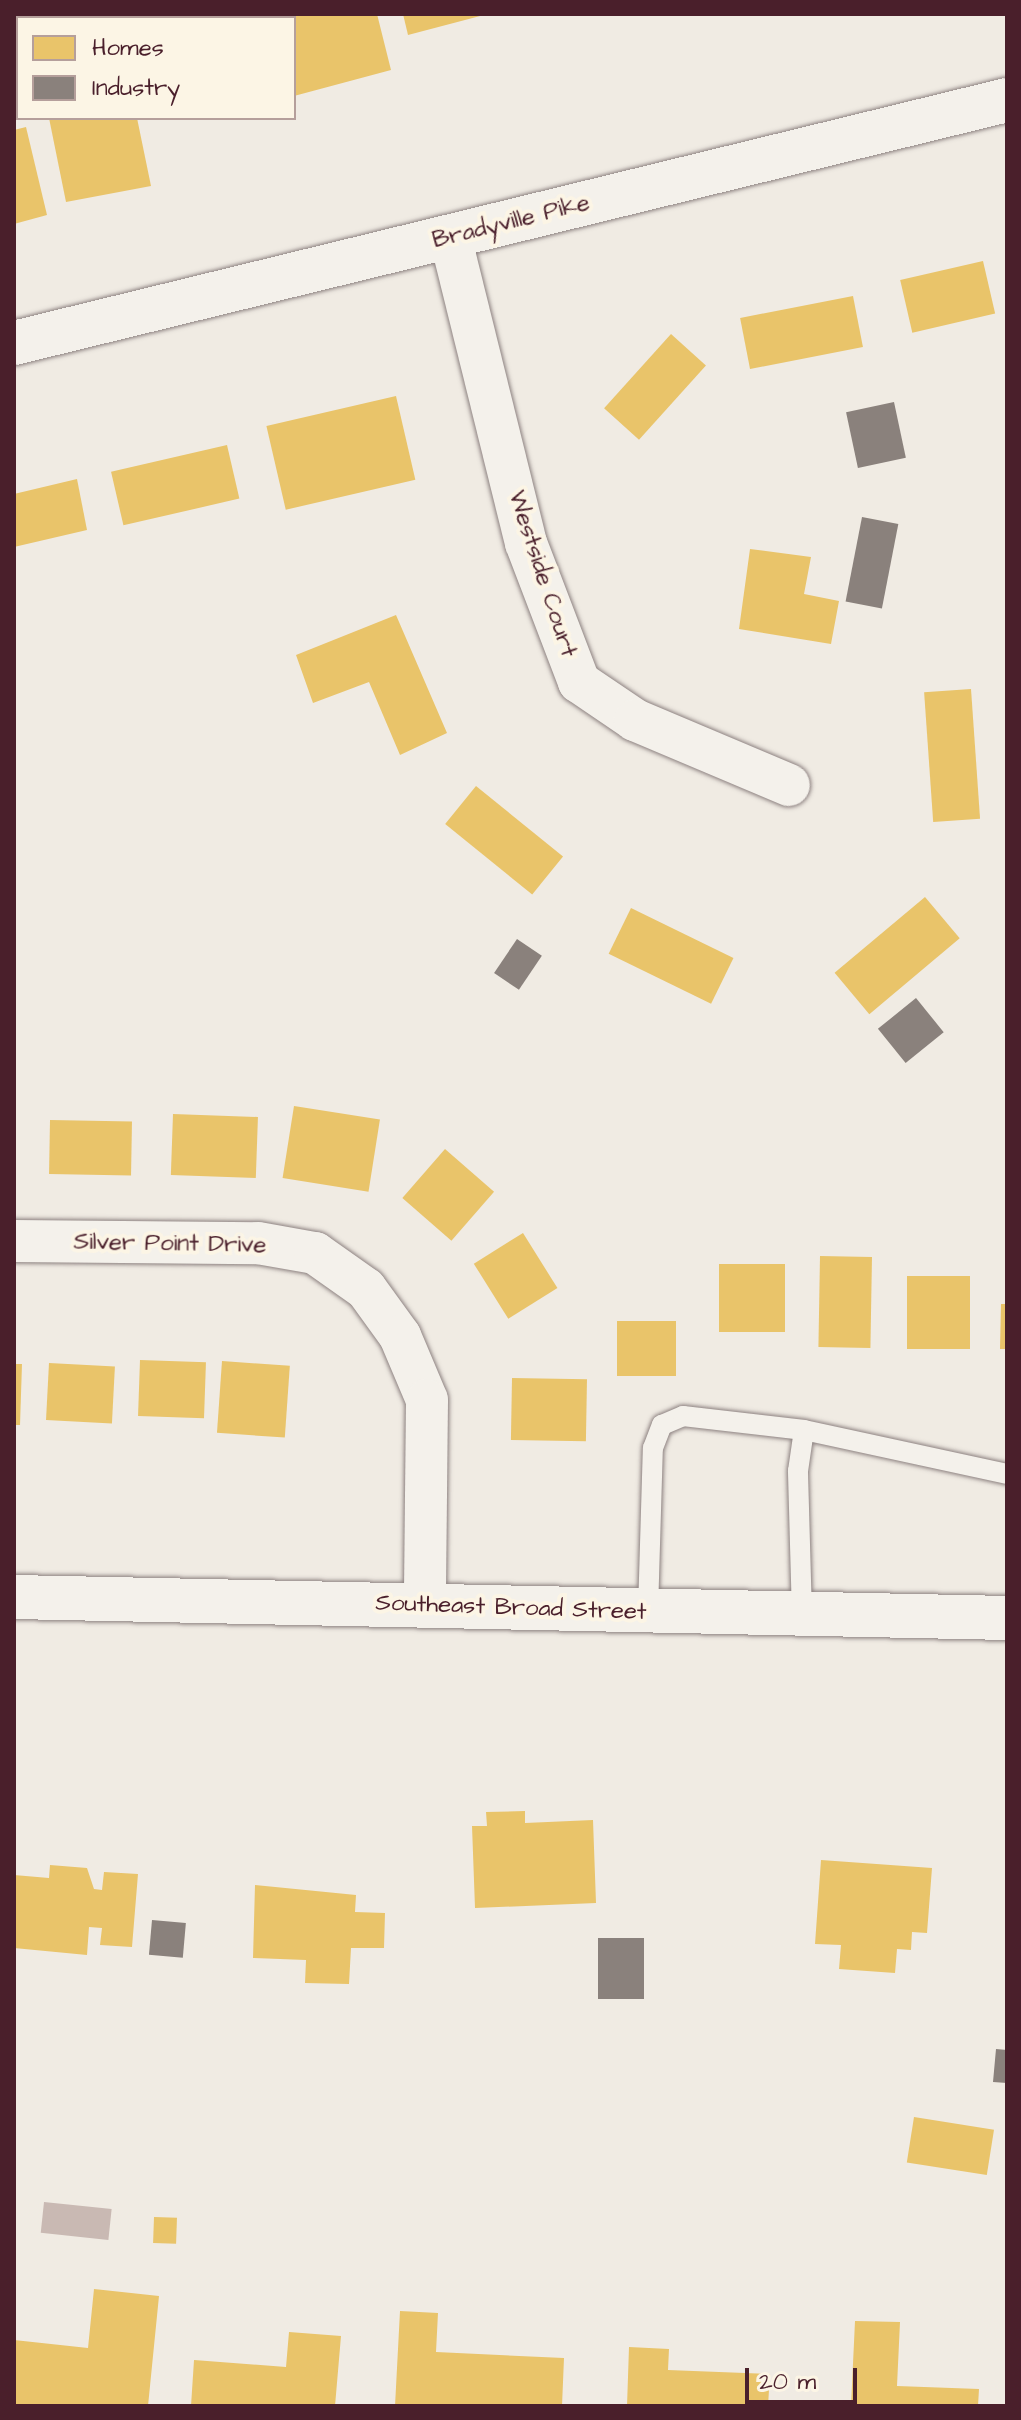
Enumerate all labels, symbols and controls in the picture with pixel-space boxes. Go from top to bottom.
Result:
legend [16,16,296,120]
text: Homes [92,31,164,65]
text: Industry [92,71,180,105]
street label: Bradyville Pike [429,189,593,255]
street label: Westside Court [501,487,583,661]
street label: Silver Point Drive [73,1228,267,1260]
street label: Southeast Broad Street [375,1589,647,1627]
scale bar [749,2352,861,2402]
text: 20 m [759,2365,816,2399]

